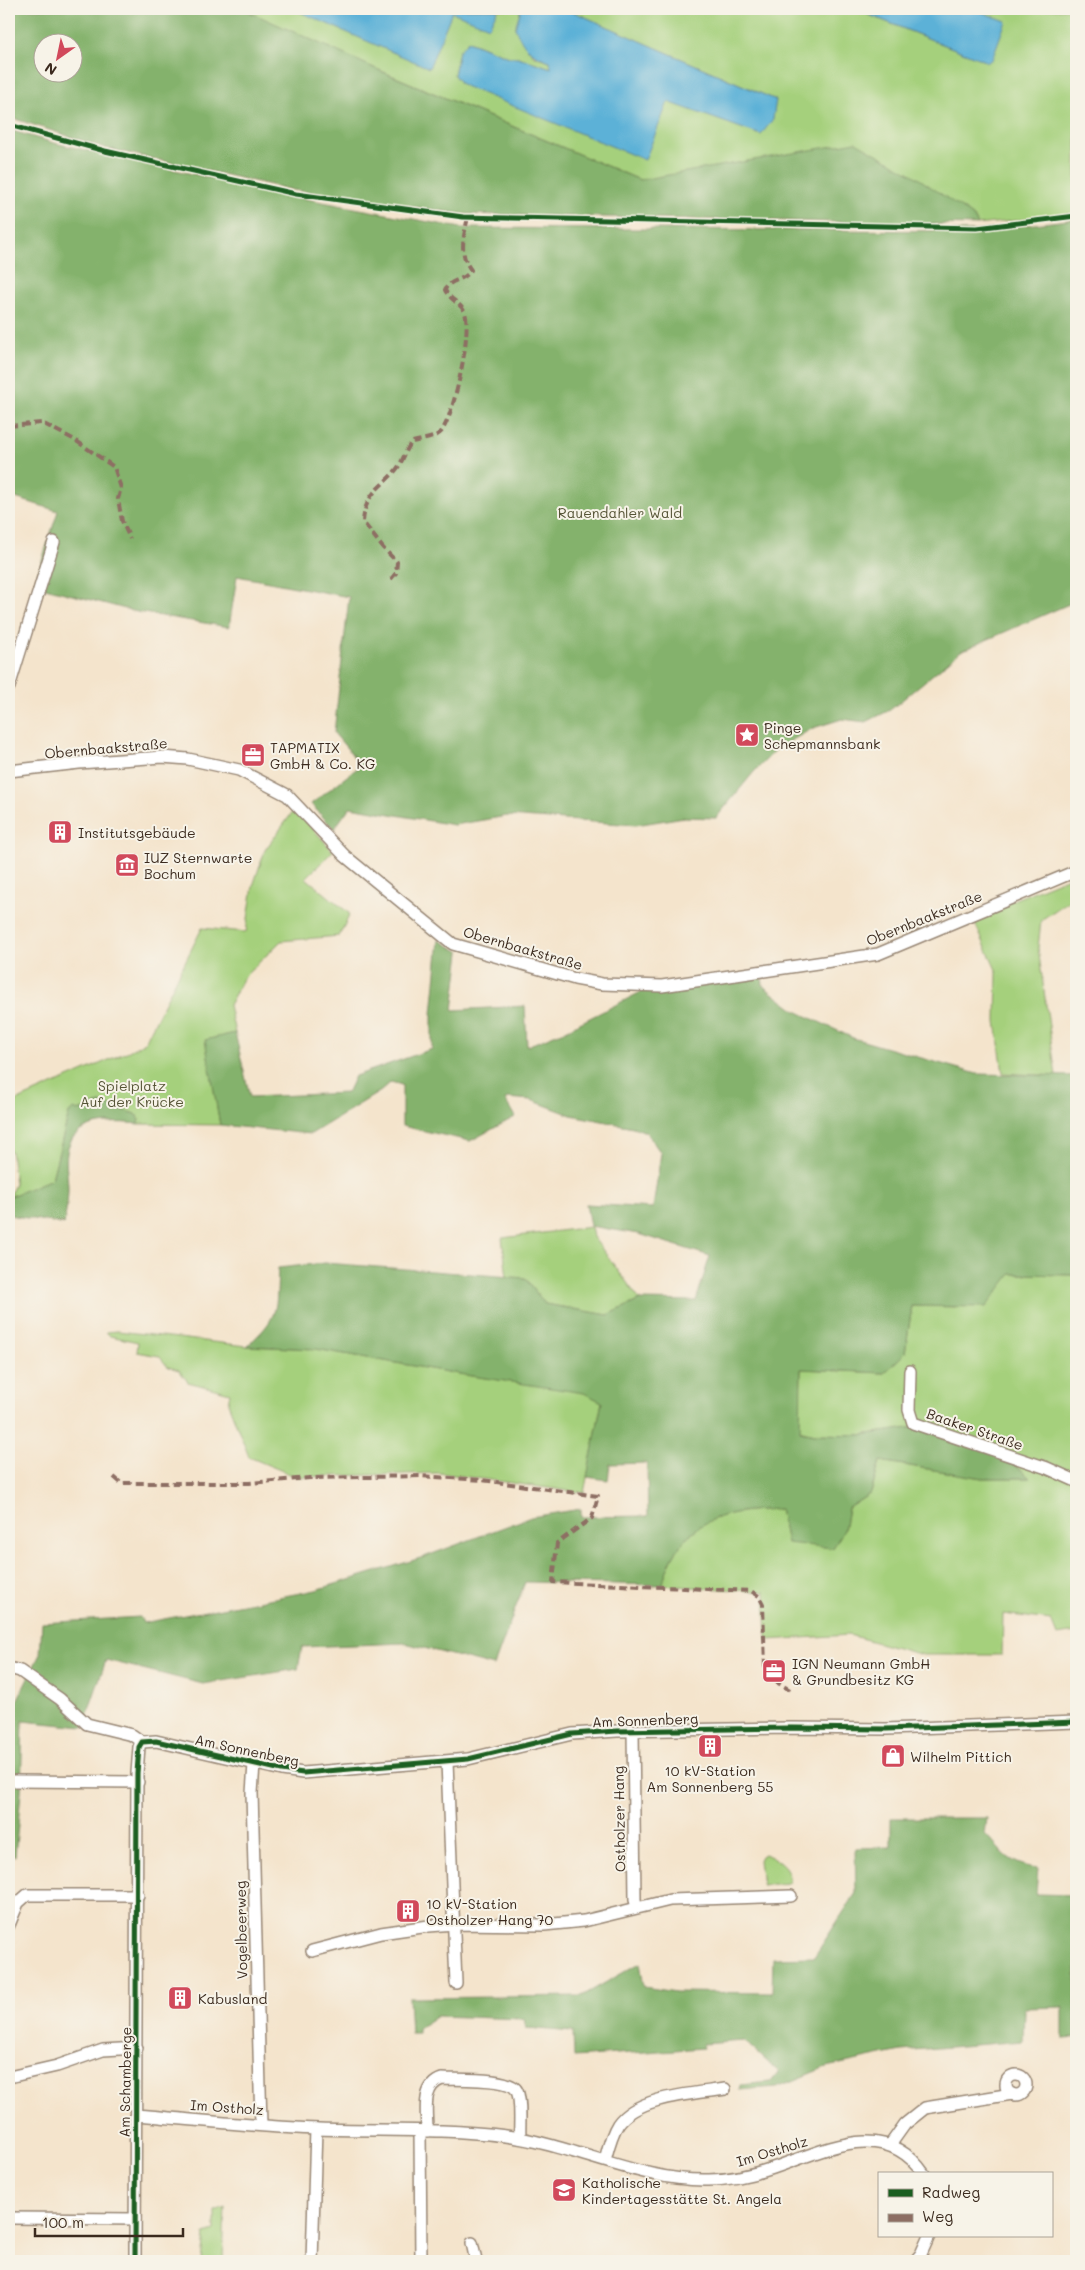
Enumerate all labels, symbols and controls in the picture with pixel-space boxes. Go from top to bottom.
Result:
north arrow [32,32,82,82]
text: N [41,58,60,80]
park label: Rauendahler Wald [558,503,682,522]
place label: Pinge Schepmannsbank [764,718,880,753]
place icon: Pinge Schepmannsbank [734,722,760,748]
street label: Obernbaakstraße [44,733,168,763]
place label: TAPMATIX GmbH & Co. KG [270,738,375,773]
office icon: TAPMATIX GmbH & Co. KG [240,742,266,768]
building icon: Institutsgebäude [47,819,73,845]
place label: Institutsgebäude [78,823,196,842]
place label: IUZ Sternwarte Bochum [144,848,252,883]
museum icon: IUZ Sternwarte Bochum [114,852,140,878]
street label: Obernbaakstraße [863,886,985,950]
street label: Obernbaakstraße [461,922,585,974]
park label: Spielplatz Auf der Krücke [80,1076,184,1111]
street label: Baaker Straße [924,1404,1026,1454]
place label: IGN Neumann GmbH & Grundbesitz KG [792,1654,930,1689]
office icon: IGN Neumann GmbH & Grundbesitz KG [761,1658,787,1684]
street label: Am Sonnenberg [592,1709,698,1731]
street label: Am Sonnenberg [193,1730,301,1770]
building icon: 10 kV-Station Am Sonnenberg 55 [697,1733,723,1759]
shop icon: Wilhelm Pittich [880,1743,906,1769]
place label: Wilhelm Pittich [910,1747,1011,1766]
place label: 10 kV-Station Am Sonnenberg 55 [647,1761,773,1796]
street label: Ostholzer Hang [609,1766,629,1872]
street label: Vogelbeerweg [231,1881,251,1979]
place label: 10 kV-Station Ostholzer Hang 70 [426,1894,554,1929]
building icon: 10 kV-Station Ostholzer Hang 70 [395,1898,421,1924]
building icon: Kabusland [167,1985,193,2011]
place label: Kabusland [198,1989,268,2008]
street label: Am Schamberge [115,2027,135,2137]
street label: Im Ostholz [190,2095,264,2119]
street label: Im Ostholz [734,2131,810,2171]
legend [878,2172,1052,2238]
place label: Katholische Kindertagesstätte St. Angela [582,2173,782,2208]
school or university icon: Katholische Kindertagesstätte St. Angela [551,2177,577,2203]
text: Radweg [922,2182,980,2202]
scale bar [35,2205,182,2237]
text: Weg [922,2206,953,2226]
text: 100 m [42,2212,84,2232]

